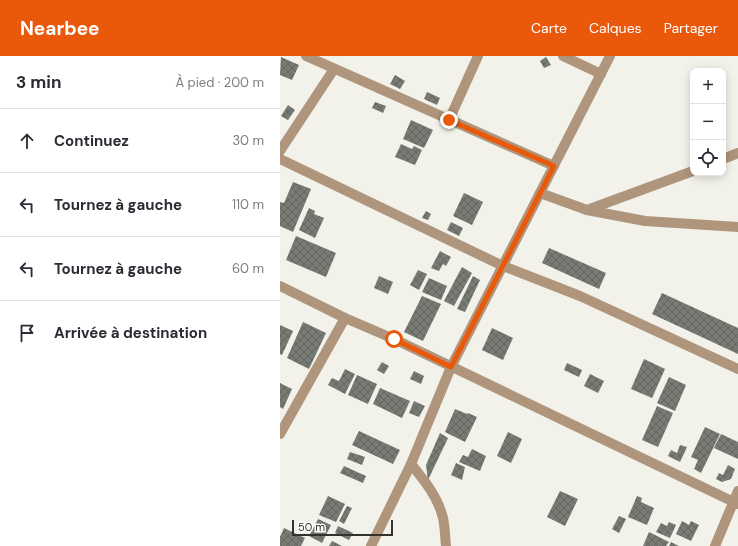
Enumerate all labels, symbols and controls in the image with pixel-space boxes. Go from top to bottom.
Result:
text: Nearbee [20,16,100,41]
text: Carte [531,19,567,37]
text: Calques [589,19,642,37]
text: Partager [664,19,718,37]
map controls [690,68,726,176]
button: + [690,68,726,104]
text: 3 min [16,71,61,93]
text: À pied · 200 m [175,74,264,91]
button: − [690,104,726,140]
route end [440,111,458,129]
icon: ahead [16,130,38,152]
text: Continuez [54,131,129,151]
text: 30 m [232,132,264,149]
button: locate [690,140,726,176]
icon: left [16,194,38,216]
text: Tournez à gauche [54,195,182,215]
text: 110 m [232,196,264,213]
icon: left [16,258,38,280]
text: Tournez à gauche [54,259,182,279]
text: 60 m [232,260,264,277]
icon: arrive [16,322,38,344]
text: Arrivée à destination [54,323,207,343]
route start [385,330,403,348]
scale bar [292,518,393,537]
text: 50 m [298,520,325,534]

